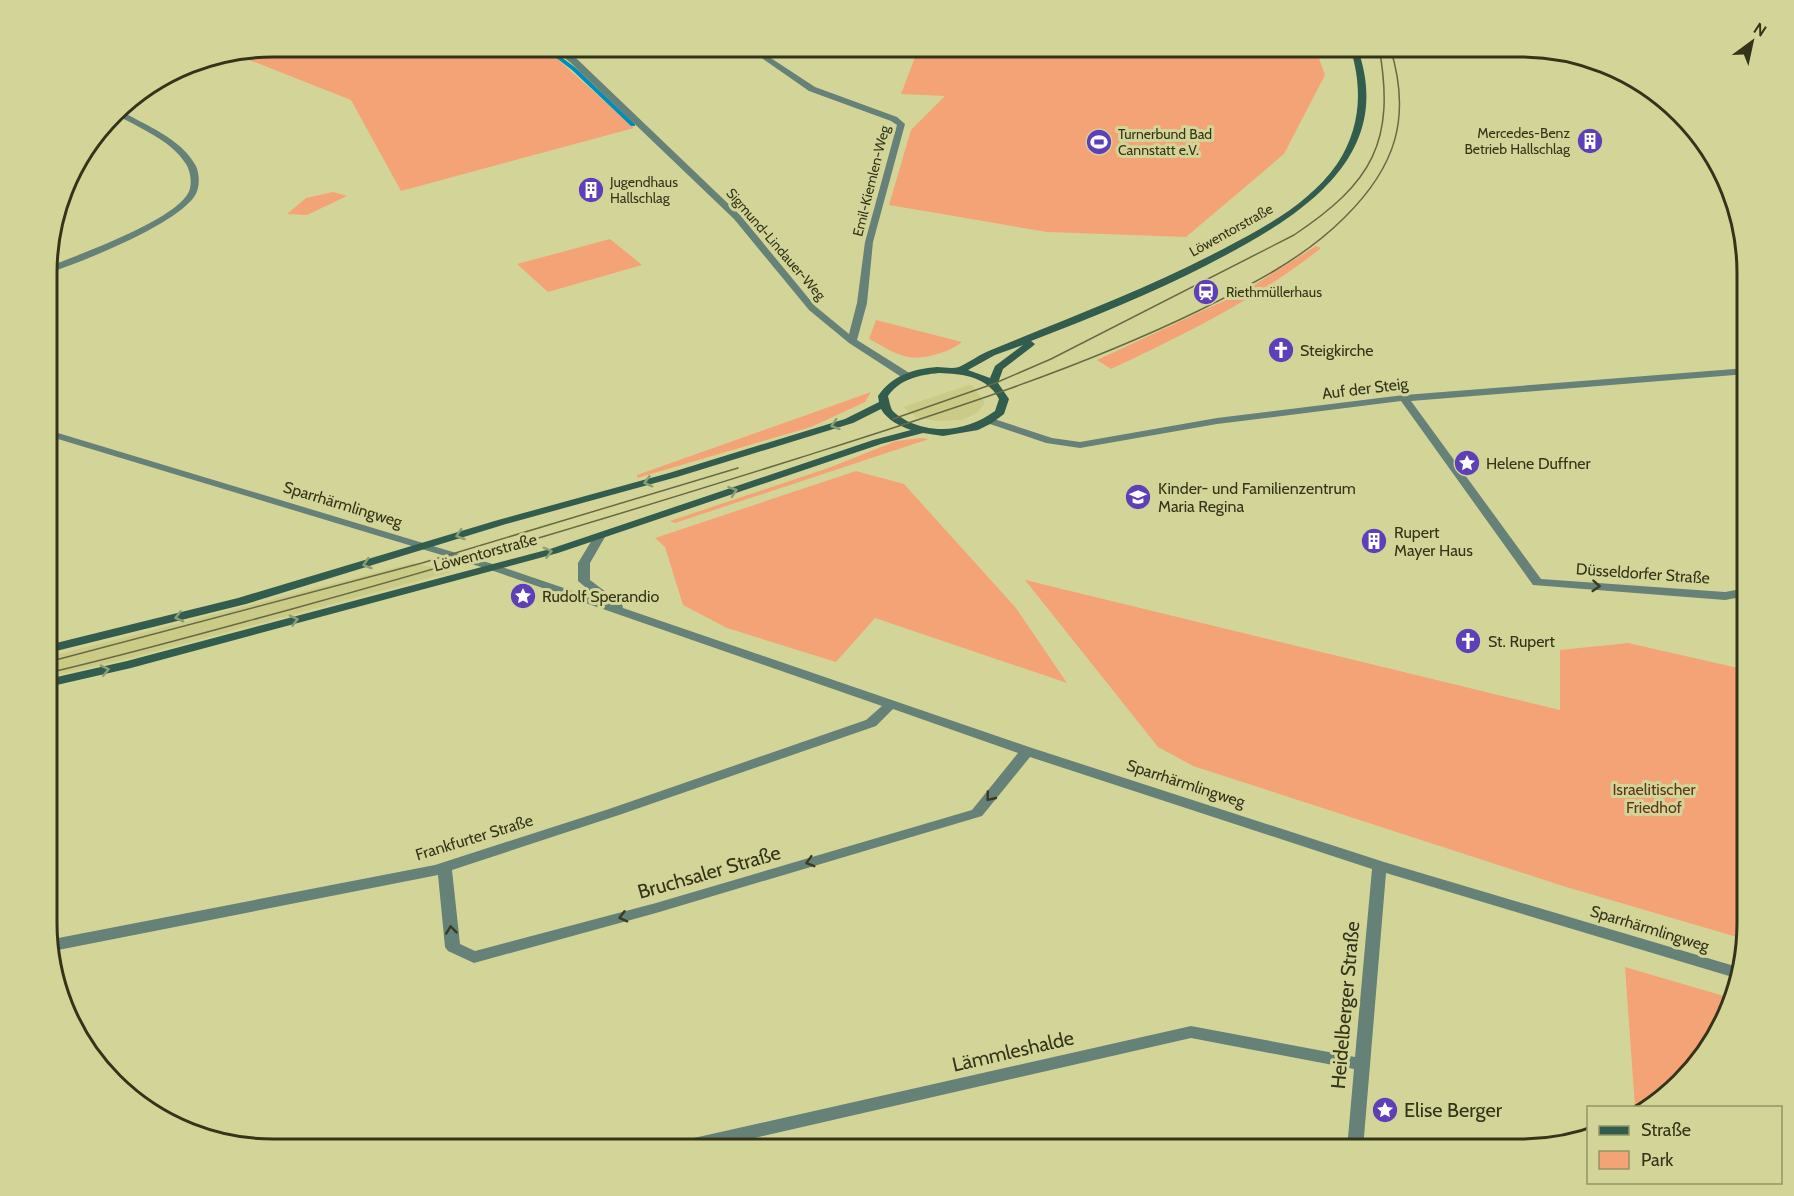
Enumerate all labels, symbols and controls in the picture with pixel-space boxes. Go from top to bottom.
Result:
north arrow [1722,12,1782,72]
text: N [1750,19,1770,41]
street label: Emil-Kiemlen-Weg [849,123,894,238]
place label: Mercedes-Benz Betrieb Hallschlag [1464,124,1571,158]
place label: Turnerbund Bad Cannstatt e.V. [1118,125,1212,159]
building icon: Mercedes-Benz Betrieb Hallschlag [1575,126,1605,156]
sports icon: Turnerbund Bad Cannstatt e.V. [1084,127,1114,157]
place label: Jugendhaus Hallschlag [609,173,678,207]
building icon: Jugendhaus Hallschlag [576,175,606,205]
street label: Sigmund-Lindauer-Weg [722,184,830,305]
street label: Löwentorstraße [1186,200,1276,260]
station icon: Riethmüllerhaus [1191,277,1221,307]
place label: Riethmüllerhaus [1226,283,1322,301]
church icon: Steigkirche [1266,335,1296,365]
place label: Steigkirche [1300,341,1374,360]
street label: Auf der Steig [1321,374,1410,403]
one-way arrow [830,418,841,430]
place icon: Helene Duffner [1452,448,1482,478]
place label: Helene Duffner [1486,454,1592,473]
one-way arrow [643,475,654,487]
street label: Sparrhärmlingweg [281,477,406,532]
place label: Kinder- und Familienzentrum Maria Regina [1158,479,1356,516]
school or university icon: Kinder- und Familienzentrum Maria Regina [1123,482,1153,512]
one-way arrow [727,486,738,498]
place label: Rupert Mayer Haus [1394,523,1473,560]
building icon: Rupert Mayer Haus [1359,526,1389,556]
one-way arrow [455,528,466,540]
street label: Löwentorstraße [431,530,539,575]
one-way arrow [542,547,553,559]
one-way arrow [362,557,373,569]
street label: Düsseldorfer Straße [1575,559,1711,588]
one-way arrow [1591,580,1600,593]
place icon: Rudolf Sperandio [508,581,538,611]
place label: Rudolf Sperandio [542,587,659,606]
one-way arrow [174,609,184,622]
one-way arrow [288,615,299,627]
church icon: St. Rupert [1453,626,1483,656]
place label: St. Rupert [1488,632,1555,651]
one-way arrow [100,664,110,677]
street label: Sparrhärmlingweg [1124,755,1248,812]
park label: Israelitischer Friedhof [1612,780,1697,817]
one-way arrow [987,790,998,801]
street label: Frankfurter Straße [413,811,535,864]
street label: Bruchsaler Straße [635,840,783,904]
one-way arrow [805,855,816,867]
street label: Sparrhärmlingweg [1588,901,1713,956]
one-way arrow [618,910,629,922]
street label: Heidelberger Straße [1326,920,1364,1090]
one-way arrow [445,925,458,934]
street label: Lämmleshalde [950,1025,1076,1077]
place icon: Elise Berger [1370,1095,1400,1125]
place label: Elise Berger [1404,1098,1503,1122]
legend [1587,1106,1782,1184]
text: Straße [1641,1119,1691,1141]
text: Park [1641,1149,1674,1171]

